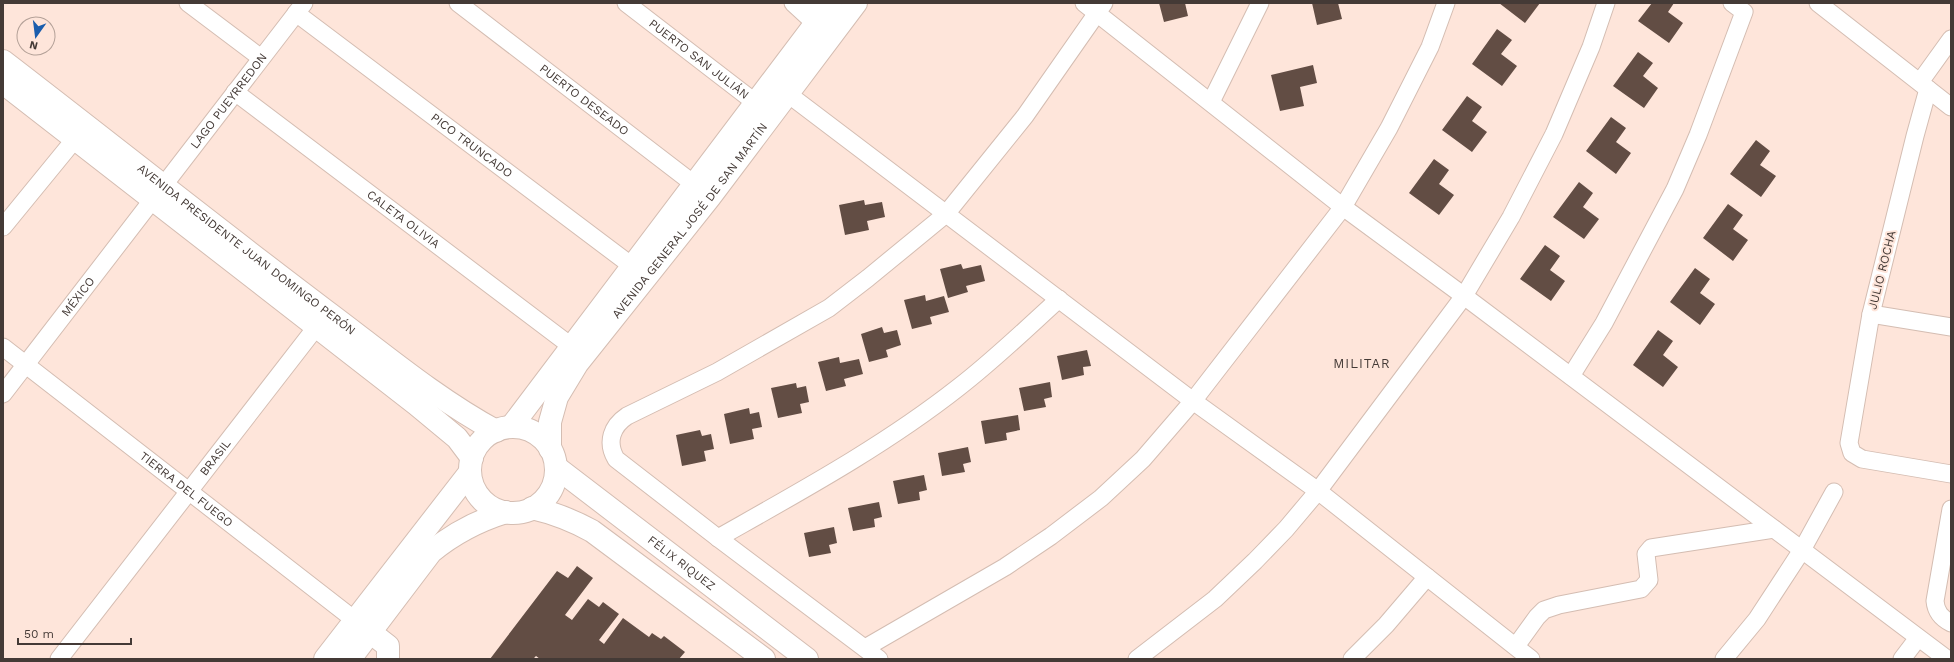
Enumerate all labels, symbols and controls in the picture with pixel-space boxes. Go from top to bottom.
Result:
north arrow [16,16,56,56]
street label: PUERTO SAN JULIÁN [646,16,752,102]
text: N [28,38,39,53]
street label: LAGO PUEYRREDON [188,50,270,151]
street label: PUERTO DESEADO [537,61,631,138]
street label: PICO TRUNCADO [428,110,515,180]
street label: AVENIDA GENERAL JOSÉ DE SAN MARTÍN [609,120,770,321]
street label: AVENIDA PRESIDENTE JUAN DOMINGO PERÓN [135,161,358,338]
street label: CALETA OLIVIA [364,187,443,251]
street label: JULIO ROCHA [1865,229,1899,311]
street label: MÉXICO [58,274,98,319]
district label: MILITAR [1333,356,1391,371]
street label: BRASIL [197,436,234,478]
street label: TIERRA DEL FUEGO [137,449,236,530]
street label: FÉLIX RIQUEZ [645,533,718,593]
scale bar [18,620,131,646]
text: 50 m [24,627,54,641]

